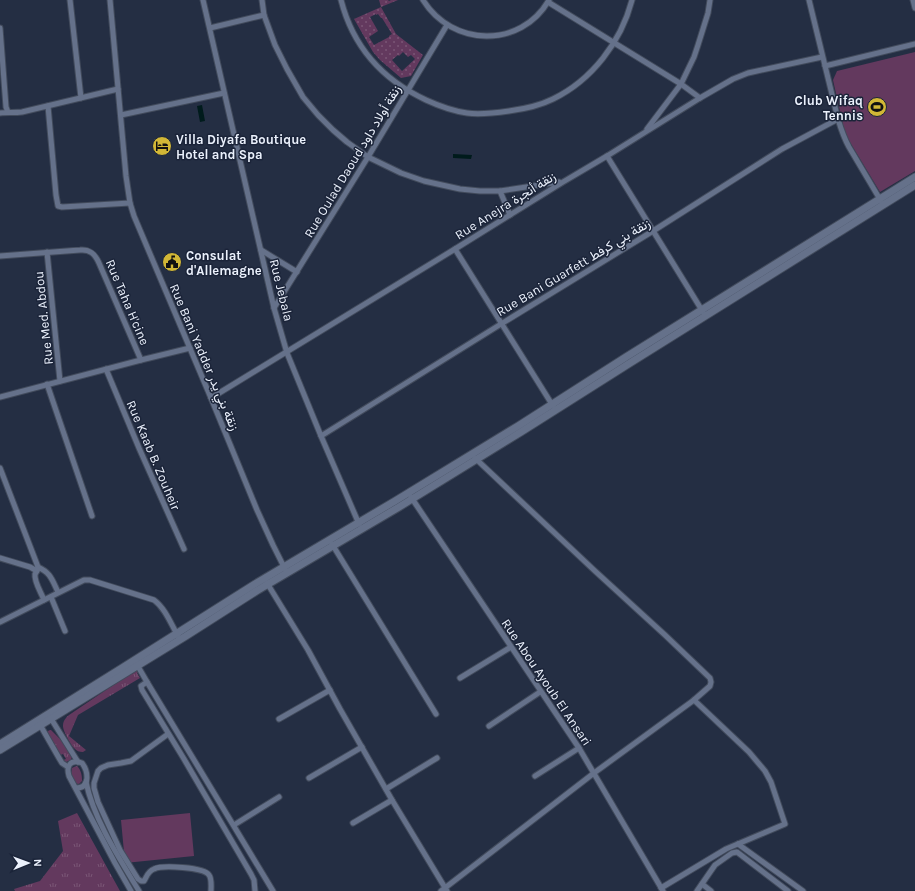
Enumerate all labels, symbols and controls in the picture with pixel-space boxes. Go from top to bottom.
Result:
street label: Rue Oulad Daoud زنقة أولاد داود [301,82,405,241]
place label: Club Wifaq Tennis [795,93,863,123]
sports icon: Club Wifaq Tennis [866,96,888,118]
place label: Villa Diyafa Boutique Hotel and Spa [176,132,306,162]
hotel icon: Villa Diyafa Boutique Hotel and Spa [151,135,173,157]
street label: Rue Anejra زنقة أنجرة [452,168,559,243]
street label: Rue Bani Guarfett زنقة بني كرفط [494,215,654,322]
place label: Consulat d'Allemagne [186,248,262,278]
public building icon: Consulat d'Allemagne [161,251,183,273]
street label: Rue Taha H'cine [103,257,152,348]
street label: Rue Jebala [267,258,296,323]
street label: Rue Med. Abdou [31,270,56,366]
street label: Rue Bani Yadder زنقة بني يدر [164,282,242,434]
street label: Rue Kaab B. Zouheir [124,398,184,513]
street label: Rue Abou Ayoub El Ansari [499,616,595,749]
north arrow [8,843,48,883]
text: N [31,859,44,867]

